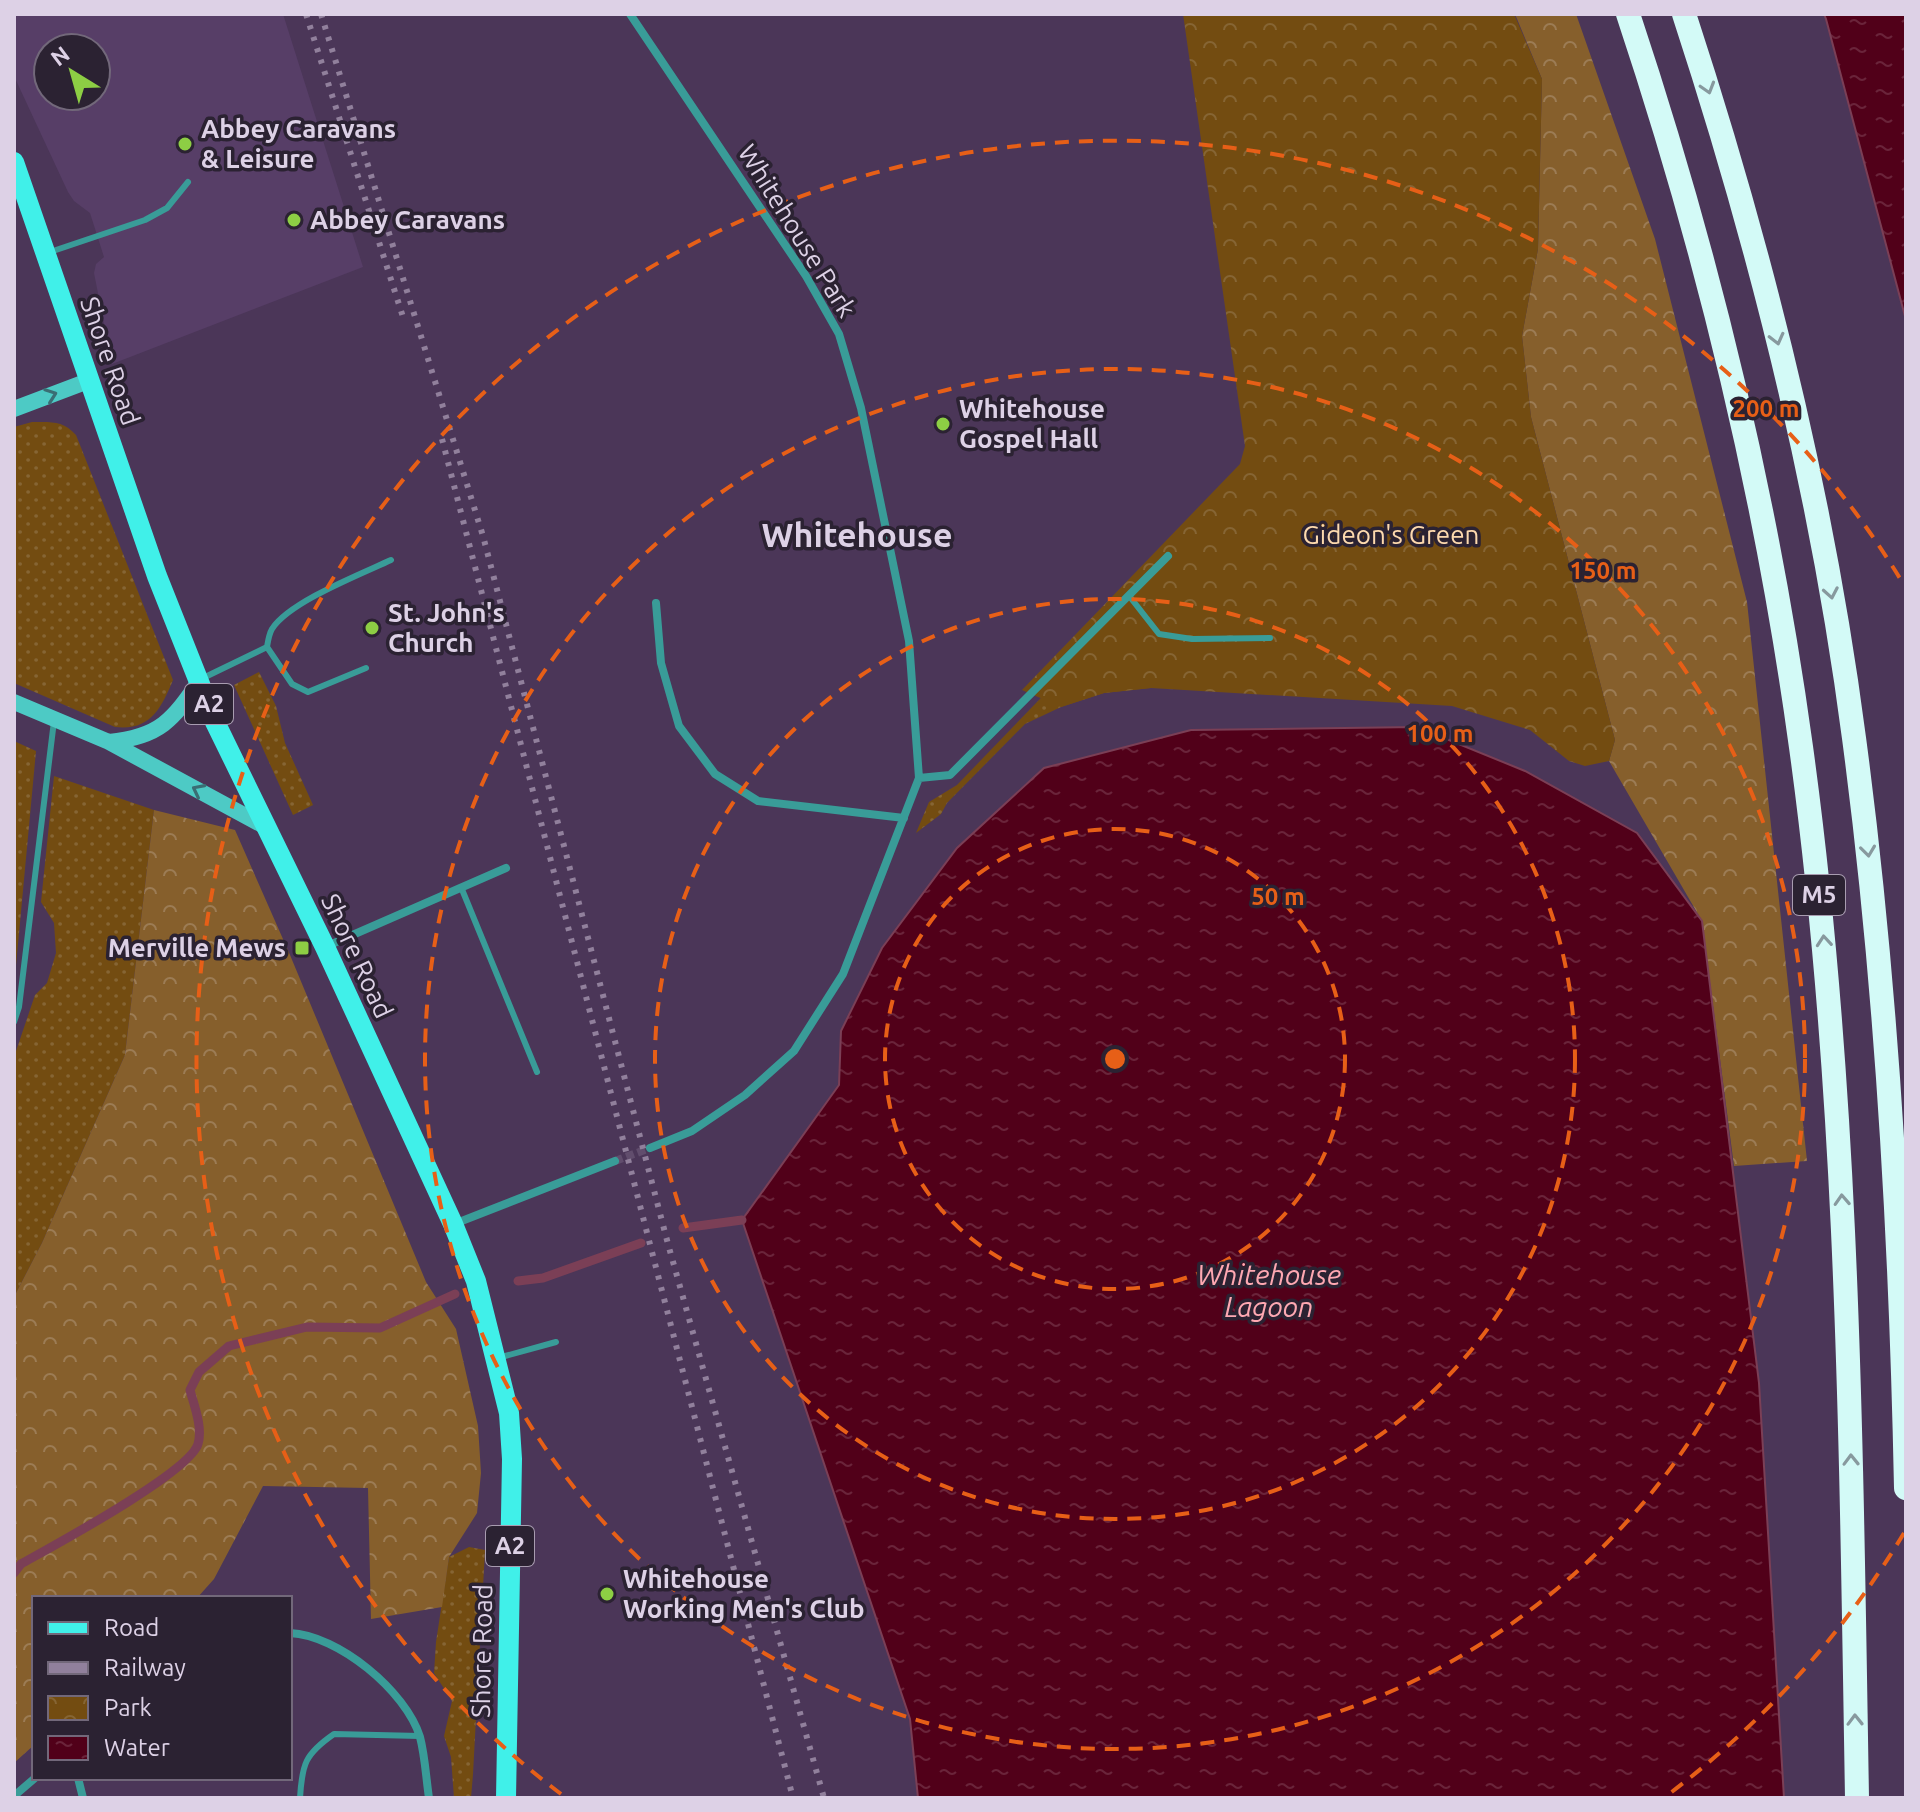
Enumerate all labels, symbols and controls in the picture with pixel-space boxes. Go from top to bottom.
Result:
north arrow [32,32,112,112]
text: N [46,41,74,71]
one-way arrow [1698,81,1714,95]
place label: Abbey Caravans & Leisure [201,114,396,173]
marker: Abbey Caravans & Leisure [176,135,194,153]
street label: Whitehouse Park [733,139,862,322]
place label: Abbey Caravans [310,205,505,234]
marker: Abbey Caravans [285,211,303,229]
street label: Shore Road [75,293,146,429]
one-way arrow [1768,331,1785,345]
one-way arrow [43,388,57,405]
place label: Whitehouse Gospel Hall [959,394,1105,453]
text: 200 m [1733,395,1799,422]
marker: Whitehouse Gospel Hall [934,415,952,433]
district label: Whitehouse [762,515,952,553]
park label: Gideon's Green [1303,520,1479,549]
text: 150 m [1570,557,1636,584]
one-way arrow [1821,586,1838,600]
place label: St. John's Church [388,598,505,657]
marker: St. John's Church [363,619,381,637]
road number: A2 [185,684,233,724]
text: 100 m [1407,720,1473,747]
one-way arrow [191,784,206,800]
one-way arrow [1859,844,1876,857]
road number: M5 [1793,875,1845,915]
text: 50 m [1251,883,1305,910]
street label: Shore Road [316,889,399,1023]
place label: Merville Mews [108,933,286,962]
one-way arrow [1815,934,1832,947]
marker: Merville Mews [293,939,311,957]
centre of rings [1101,1045,1129,1073]
one-way arrow [1833,1193,1850,1206]
water label: Whitehouse Lagoon [1197,1259,1341,1322]
one-way arrow [1842,1453,1860,1466]
road number: A2 [486,1526,534,1566]
place label: Whitehouse Working Men's Club [623,1564,865,1623]
street label: Shore Road [466,1584,497,1718]
marker: Whitehouse Working Men's Club [598,1585,616,1603]
legend [32,1596,292,1780]
text: Road [104,1614,159,1641]
text: Railway [104,1654,186,1681]
text: Park [104,1694,152,1721]
one-way arrow [1847,1713,1864,1726]
text: Water [104,1734,170,1761]

